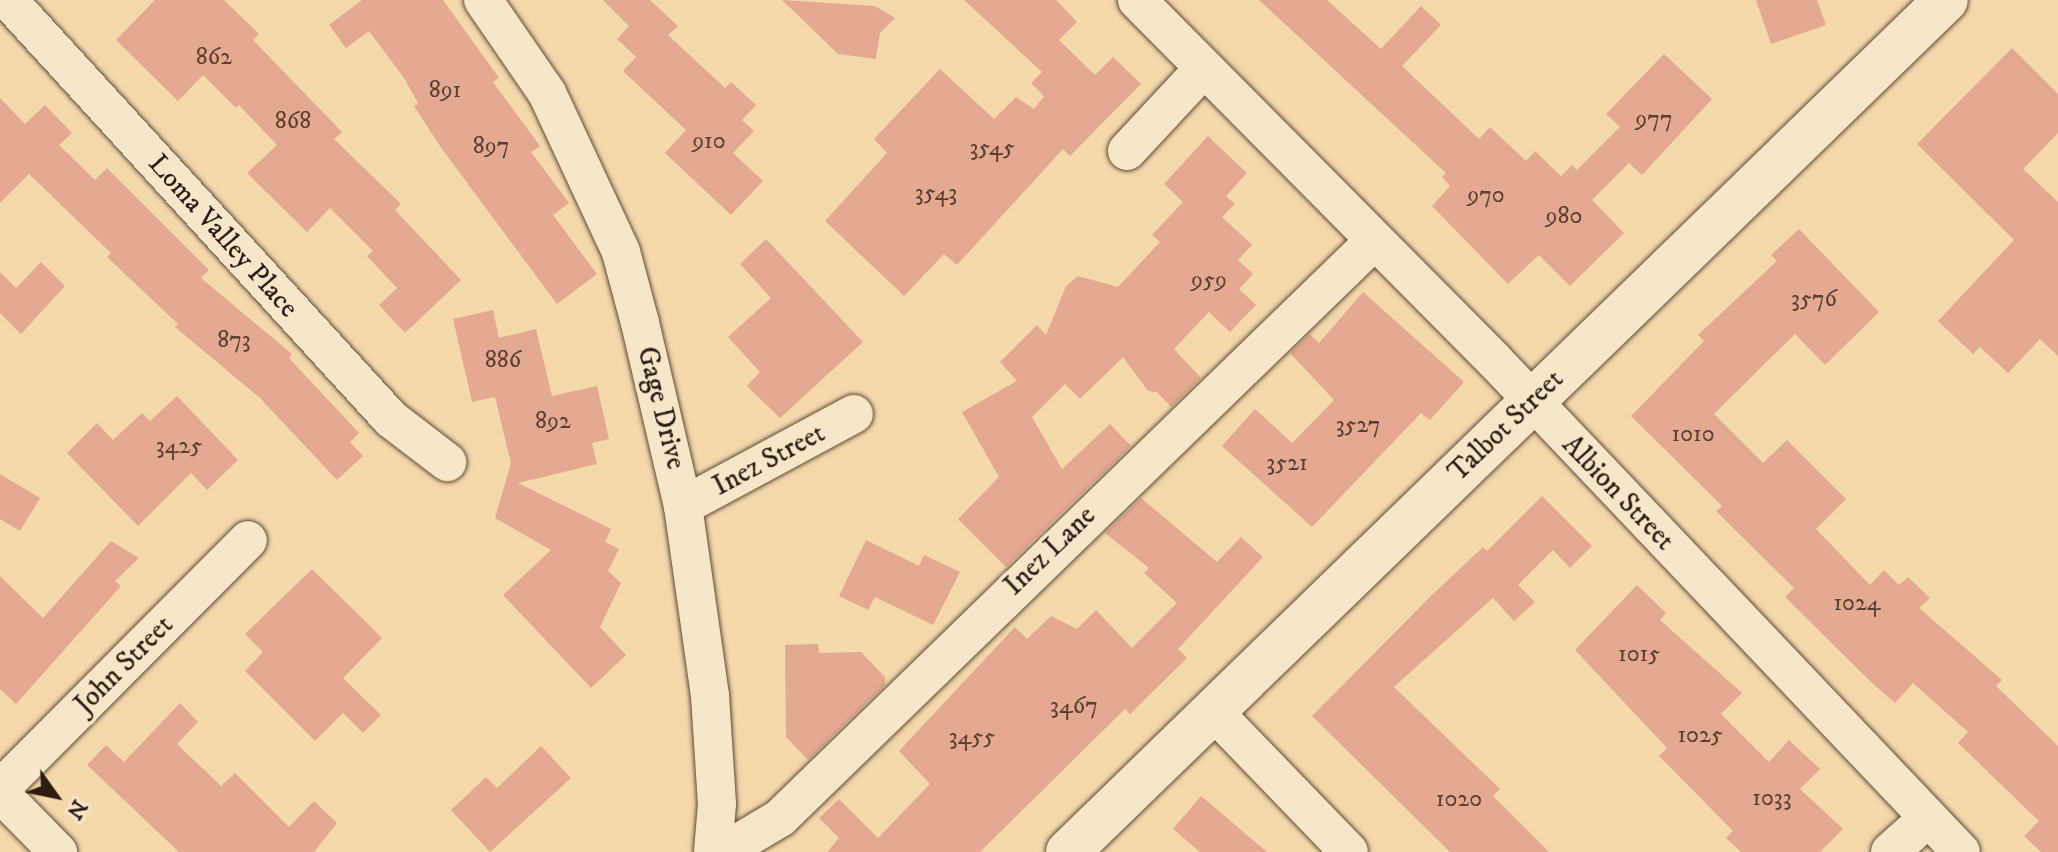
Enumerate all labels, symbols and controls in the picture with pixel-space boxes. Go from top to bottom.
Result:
house number: 862 [196,44,232,72]
house number: 891 [429,77,461,105]
house number: 977 [1635,106,1673,134]
house number: 868 [275,108,311,136]
house number: 910 [692,128,726,156]
house number: 897 [473,133,509,161]
house number: 3545 [969,135,1015,163]
street label: Loma Valley Place [141,147,305,325]
house number: 3543 [915,180,957,208]
house number: 970 [1467,182,1505,210]
house number: 980 [1546,203,1582,231]
house number: 959 [1191,267,1227,295]
house number: 3576 [1791,286,1837,314]
house number: 873 [217,327,251,355]
street label: Gage Drive [630,343,692,473]
house number: 886 [485,347,521,375]
street label: Talbot Street [1441,363,1571,489]
house number: 892 [535,408,571,436]
house number: 3527 [1336,412,1380,440]
street label: Inez Street [707,417,831,503]
house number: 1010 [1671,421,1715,449]
street label: Albion Street [1555,428,1681,558]
house number: 3425 [156,433,202,461]
house number: 3521 [1266,450,1308,478]
street label: Inez Lane [997,499,1103,603]
house number: 1024 [1833,590,1881,618]
street label: John Street [68,609,180,721]
house number: 1015 [1618,641,1660,669]
house number: 3467 [1050,693,1098,721]
house number: 1025 [1677,722,1723,750]
house number: 3455 [949,724,995,752]
north arrow [16,756,96,836]
house number: 1033 [1752,785,1792,813]
house number: 1020 [1436,786,1482,814]
text: N [60,794,93,824]

